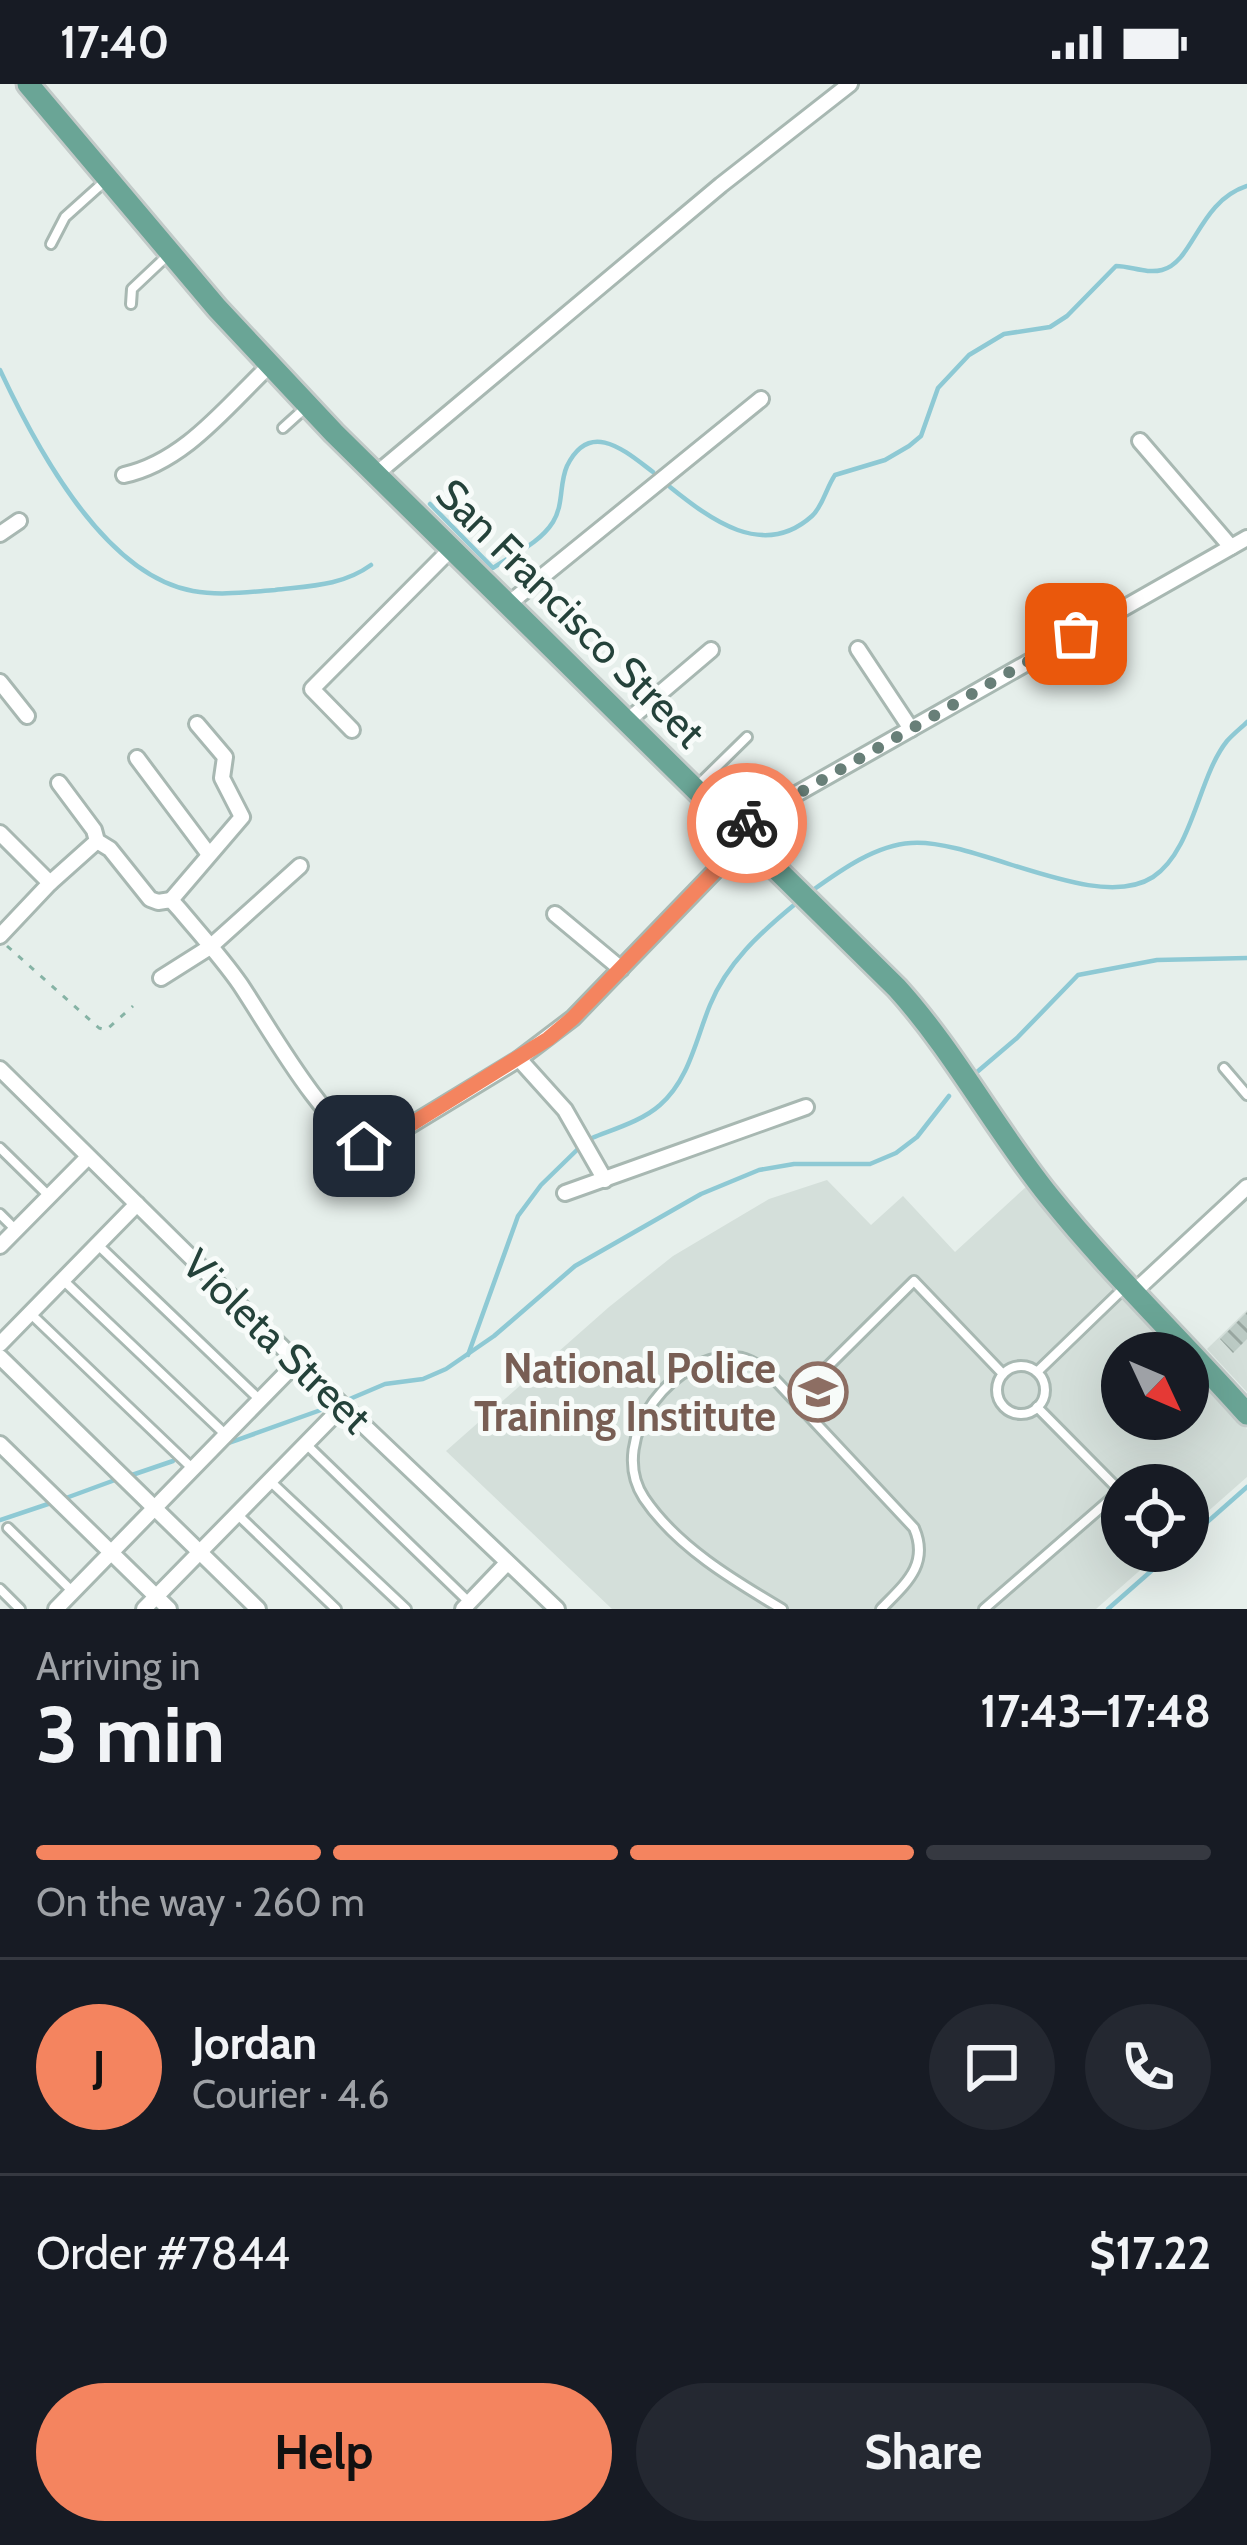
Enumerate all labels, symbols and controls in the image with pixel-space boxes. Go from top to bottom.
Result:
text: 17:40 [60,15,169,69]
street label: San Francisco Street [426,468,716,758]
pin [1025,583,1127,685]
icon: bag [1043,601,1109,667]
courier [687,763,807,883]
icon: bike [714,790,780,856]
pin [313,1095,415,1197]
icon: home [331,1113,397,1179]
street label: Violeta Street [172,1238,382,1444]
north arrow [1101,1332,1209,1440]
map controls [1101,1332,1209,1572]
place label: National Police Training Institute [474,1342,776,1442]
school or university icon: National Police Training Institute [787,1361,849,1423]
button: locate [1101,1464,1209,1572]
text: Arriving in [36,1642,200,1690]
text: 17:43–17:48 [980,1684,1211,1738]
text: 3 min [36,1687,225,1782]
text: On the way · 260 m [36,1878,365,1926]
button: chat [929,2004,1055,2130]
button: phone [1085,2004,1211,2130]
text: Jordan [192,2016,317,2070]
text: J [93,2040,105,2094]
text: Courier · 4.6 [192,2070,389,2118]
text: Order #7844 [36,2226,290,2280]
text: $17.22 [1089,2226,1211,2280]
button: Help [36,2383,612,2521]
button: Share [636,2383,1211,2521]

